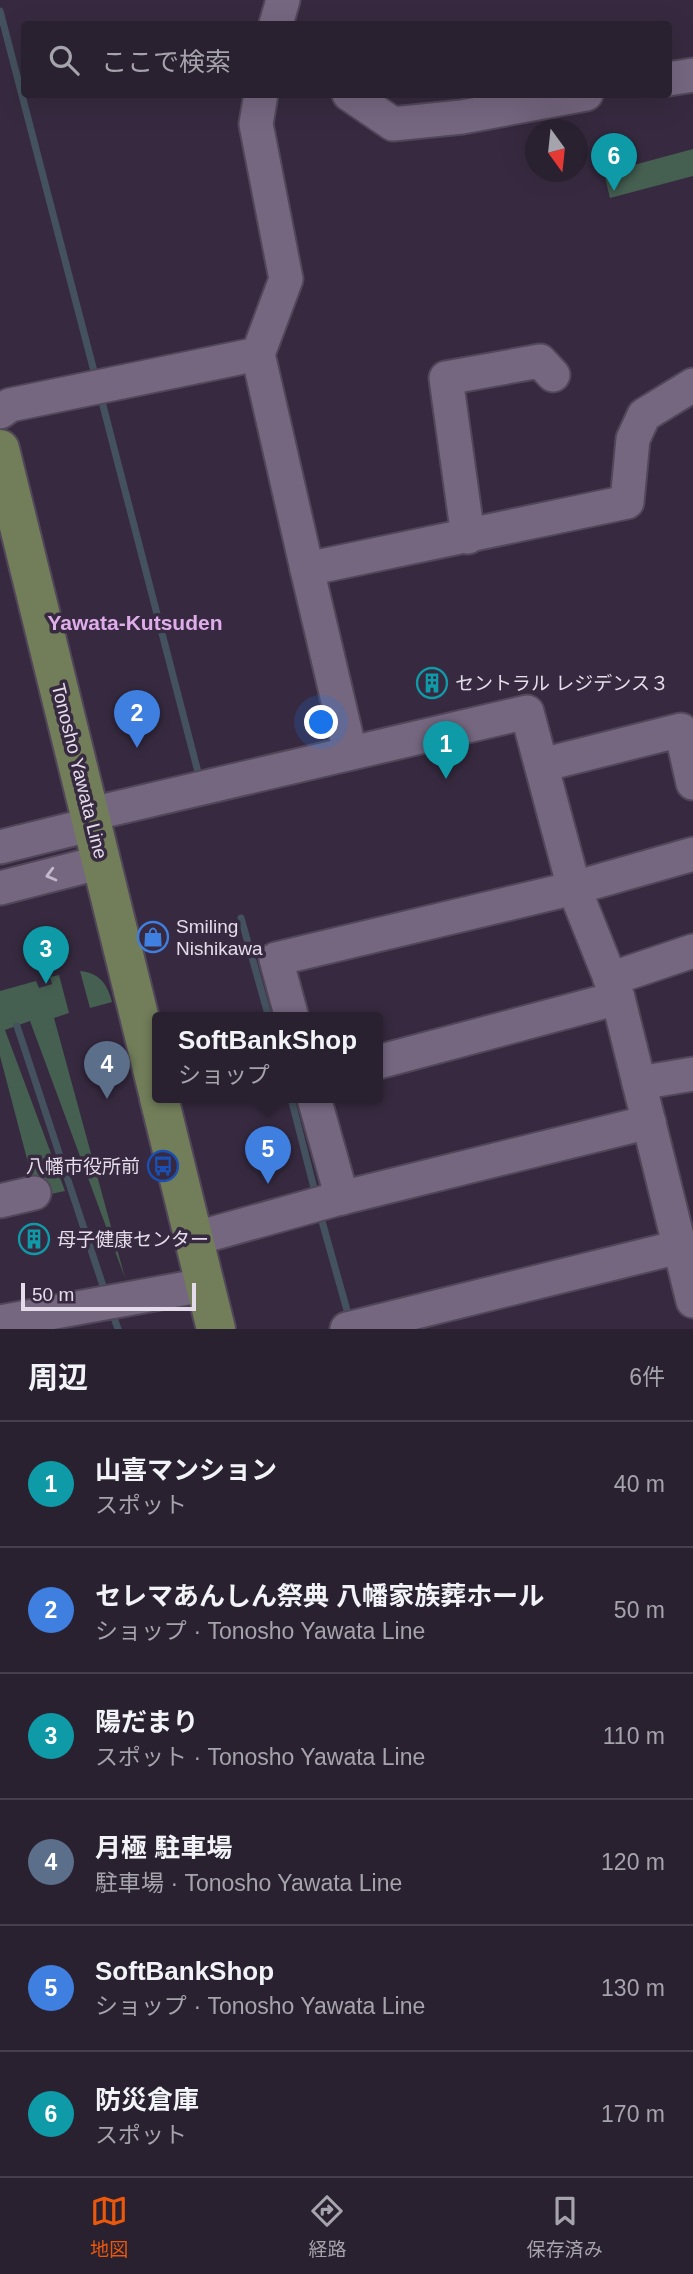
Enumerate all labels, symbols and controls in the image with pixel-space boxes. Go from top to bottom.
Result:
search box [21,21,672,98]
icon: search [45,41,83,79]
text: ここで検索 [101,47,231,77]
north arrow [525,119,588,182]
pin: 6 [591,133,637,191]
district label: Yawata-Kutsuden [47,611,223,634]
building icon: セントラル レジデンス３ [415,666,449,700]
place label: セントラル レジデンス３ [455,673,669,694]
street label: Tonosho Yawata Line [48,681,111,861]
pin: 2 [114,690,160,748]
your location [304,705,338,739]
pin: 1 [423,721,469,779]
one-way arrow [45,867,57,881]
place label: Smiling Nishikawa [176,916,263,959]
shop icon: Smiling Nishikawa [136,920,170,954]
pin: 3 [23,926,69,984]
popup [152,1012,383,1103]
text: SoftBankShop [178,1025,357,1055]
pin: 4 [84,1041,130,1099]
text: ショップ [178,1062,270,1088]
pin: 5 [245,1126,291,1184]
bus stop icon: 八幡市役所前 [146,1149,180,1183]
place label: 八幡市役所前 [26,1156,140,1177]
building icon: 母子健康センター [17,1222,51,1256]
place label: 母子健康センター [57,1229,209,1250]
scale bar [21,1280,196,1312]
text: 50 m [32,1284,74,1305]
text: 周辺 [28,1361,88,1394]
text: 6件 [629,1364,665,1390]
text: 山喜マンション [95,1455,277,1485]
text: 1 [45,1471,57,1497]
text: 40 m [614,1471,665,1497]
text: スポット [95,1492,187,1518]
text: セレマあんしん祭典 八幡家族葬ホール [95,1581,544,1611]
text: 2 [45,1597,57,1623]
text: 50 m [614,1597,665,1623]
text: ショップ · Tonosho Yawata Line [95,1618,425,1644]
text: 陽だまり [95,1707,198,1737]
text: 3 [45,1723,57,1749]
text: 110 m [603,1723,665,1749]
text: スポット · Tonosho Yawata Line [95,1744,425,1770]
text: 月極 駐車場 [95,1833,232,1863]
text: 4 [45,1849,57,1875]
text: 120 m [601,1849,665,1875]
text: 駐車場 · Tonosho Yawata Line [95,1870,402,1896]
text: SoftBankShop [95,1956,274,1986]
text: 5 [45,1975,57,2001]
text: 130 m [601,1975,665,2001]
text: ショップ · Tonosho Yawata Line [95,1993,425,2019]
text: 防災倉庫 [95,2085,199,2115]
text: 6 [45,2101,57,2127]
text: 170 m [601,2101,665,2127]
text: スポット [95,2122,187,2148]
tab: 地図 [90,2192,128,2261]
tab: 経路 [308,2192,347,2261]
tab: 保存済み [527,2192,603,2261]

